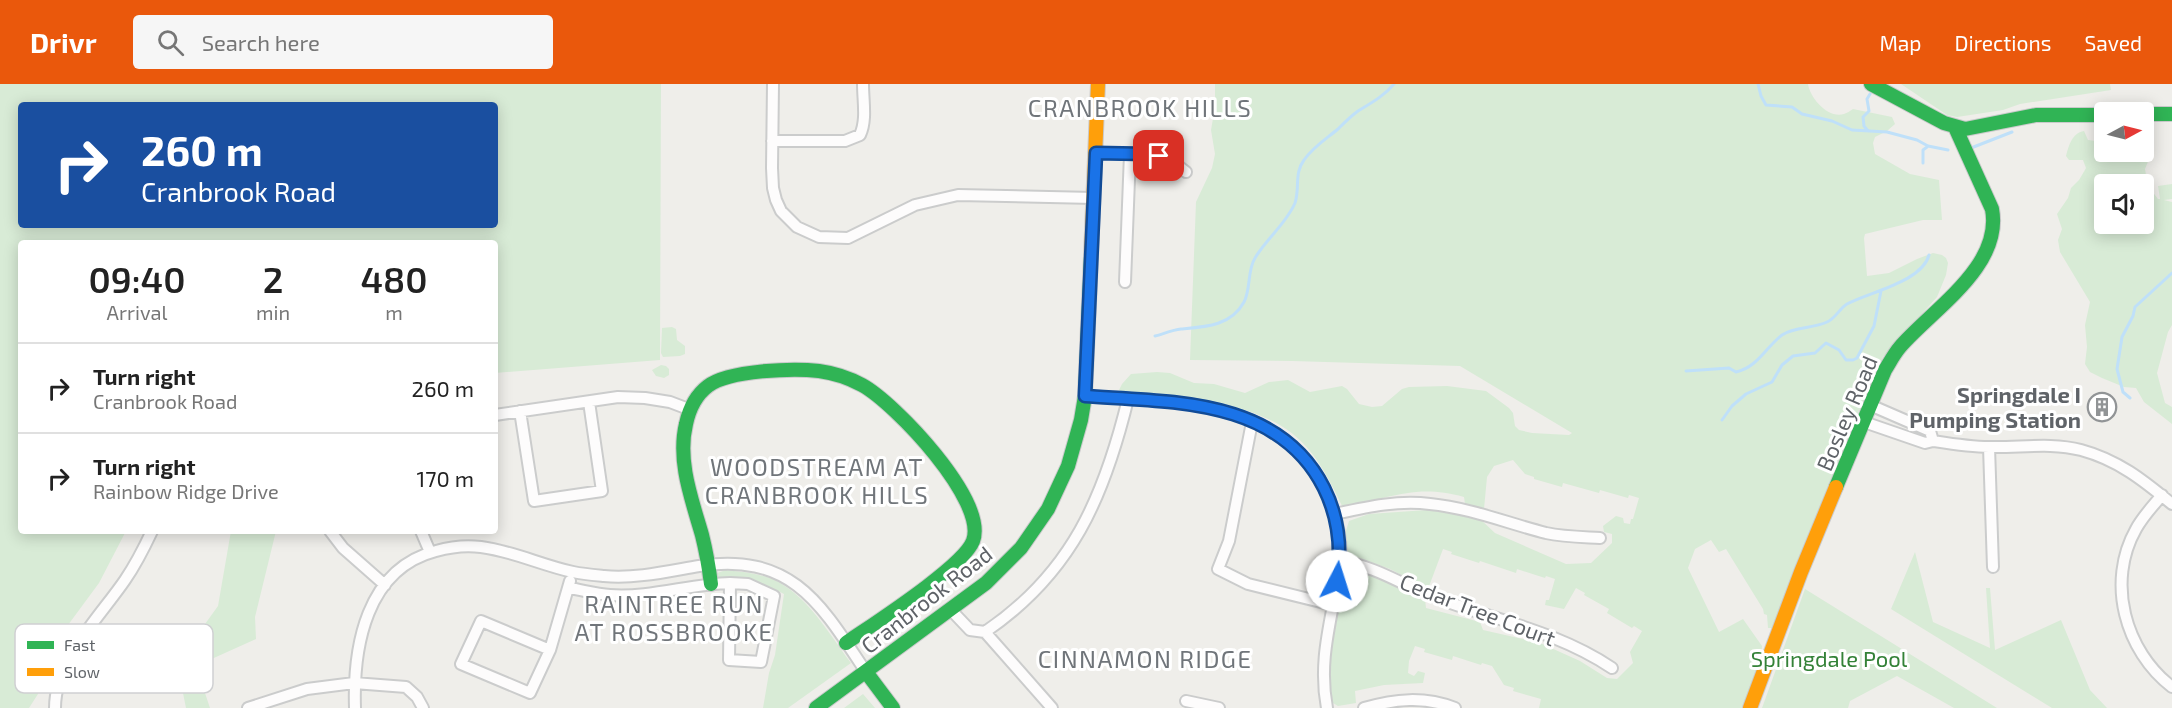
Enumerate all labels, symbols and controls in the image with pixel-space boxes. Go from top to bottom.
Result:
search box [133,15,553,69]
text: Drivr [30,25,97,59]
icon: search [154,26,187,59]
text: Search here [202,29,320,55]
text: Map [1879,30,1922,55]
text: Directions [1955,30,2051,55]
text: Saved [2084,30,2142,55]
district label: CRANBROOK HILLS [1028,93,1252,122]
north arrow [2094,102,2154,162]
map controls [2094,102,2154,234]
text: 260 m [141,124,263,174]
icon: right [42,126,120,204]
pin [1133,130,1184,181]
icon: arrive [1142,139,1175,172]
button: sound [2094,174,2154,234]
text: Cranbrook Road [141,175,336,207]
text: 09:40 [88,257,186,300]
text: 2 [263,257,283,300]
text: 480 [360,257,428,300]
text: Arrival [107,300,167,324]
text: min [256,300,290,324]
text: m [385,300,403,324]
street label: Bosley Road [1810,352,1882,474]
text: Turn right [93,363,195,389]
icon: right [42,372,75,405]
text: 260 m [412,375,474,401]
place label: Springdale I Pumping Station [1909,381,2081,432]
text: Cranbrook Road [93,389,237,413]
building icon: Springdale I Pumping Station [2086,391,2118,423]
district label: WOODSTREAM AT CRANBROOK HILLS [705,452,929,509]
text: Turn right [93,453,195,479]
icon: right [42,462,75,495]
text: 170 m [417,465,474,491]
text: Rainbow Ridge Drive [93,479,279,503]
street label: Cranbrook Road [855,540,997,658]
position arrow [1305,549,1369,613]
street label: Cedar Tree Court [1397,567,1559,651]
district label: RAINTREE RUN AT ROSSBROOKE [575,589,773,646]
legend [15,624,213,693]
text: Fast [64,635,95,654]
district label: CINNAMON RIDGE [1038,644,1252,673]
park label: Springdale Pool [1751,645,1908,671]
text: Slow [64,662,100,681]

